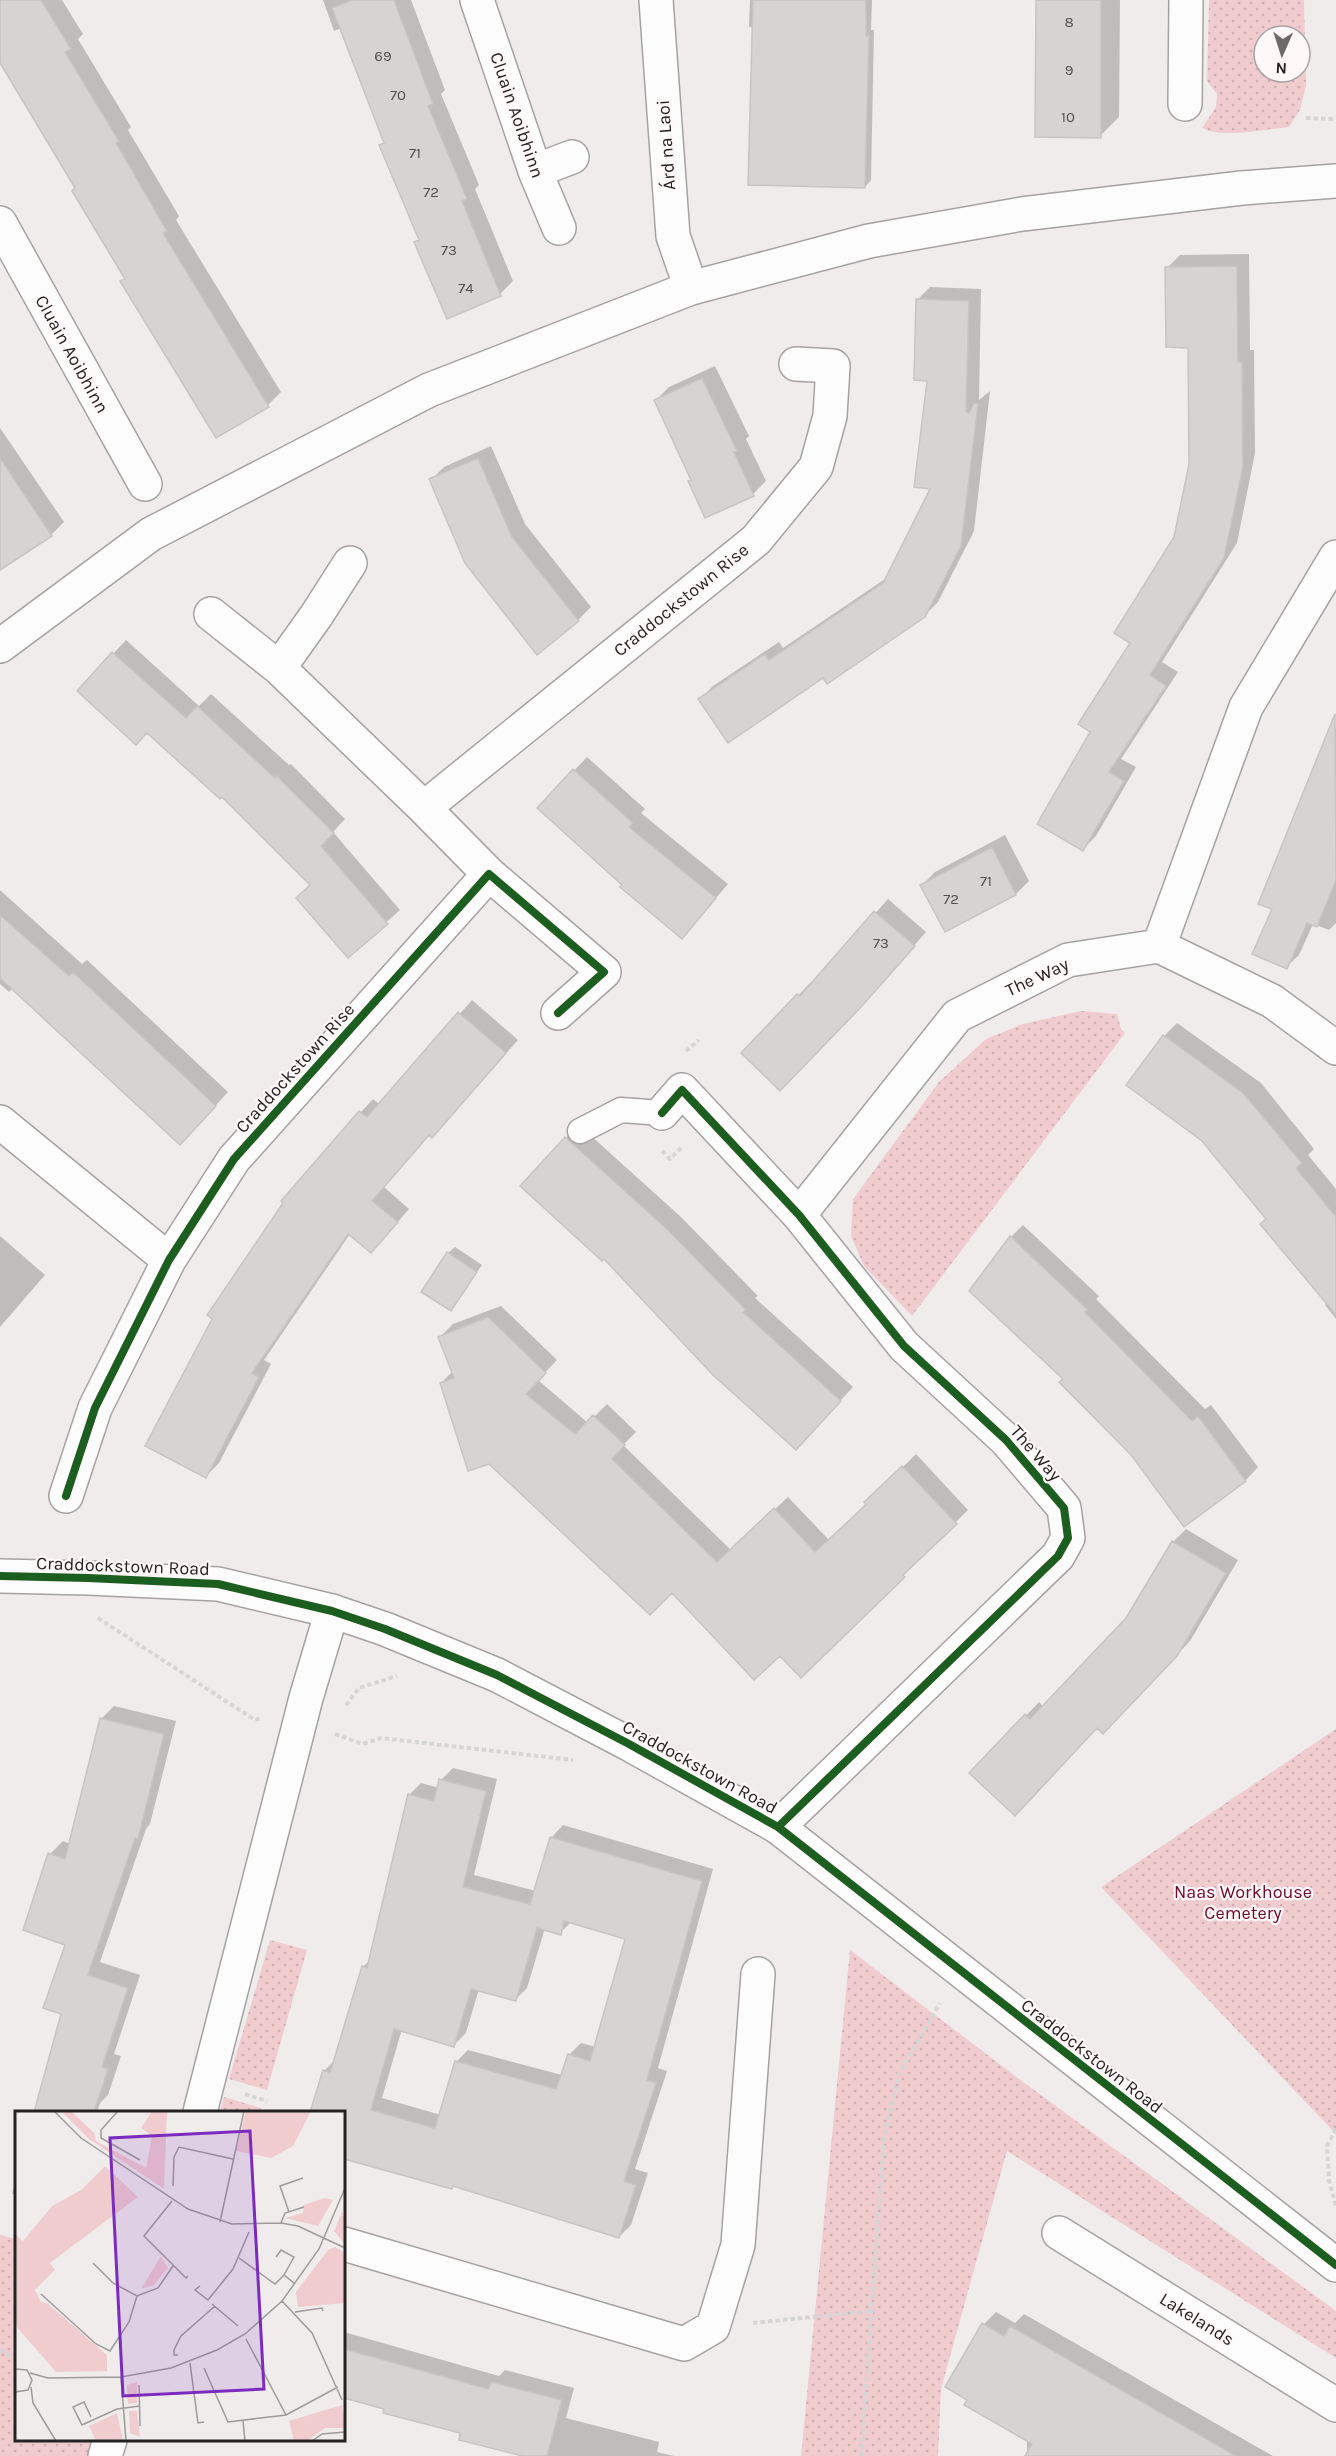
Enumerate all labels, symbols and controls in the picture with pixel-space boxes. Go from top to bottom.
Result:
house number: 8 [1064,13,1074,31]
north arrow [1252,24,1312,84]
house number: 69 [374,47,392,65]
street label: Cluain Aoibhinn [485,49,549,181]
text: N [1275,59,1287,78]
house number: 9 [1065,61,1073,79]
house number: 70 [390,86,406,104]
street label: Árd na Laoi [651,99,680,191]
house number: 10 [1061,108,1075,126]
house number: 71 [409,144,421,162]
house number: 72 [423,183,439,201]
house number: 73 [441,241,457,259]
house number: 74 [458,279,474,297]
street label: Cluain Aoibhinn [30,291,114,417]
street label: Craddockstown Rise [609,539,753,661]
house number: 71 [980,872,992,890]
house number: 72 [943,890,959,908]
house number: 73 [873,934,889,952]
street label: The Way [1002,953,1073,1001]
street label: Craddockstown Rise [231,998,359,1138]
street label: The Way [1006,1420,1067,1486]
street label: Craddockstown Road [36,1552,210,1580]
street label: Craddockstown Road [619,1715,781,1819]
park label: Naas Workhouse Cemetery [1174,1881,1312,1924]
street label: Craddockstown Road [1017,1994,1167,2118]
inset map [15,2111,345,2441]
street label: Lakelands [1156,2288,1238,2350]

